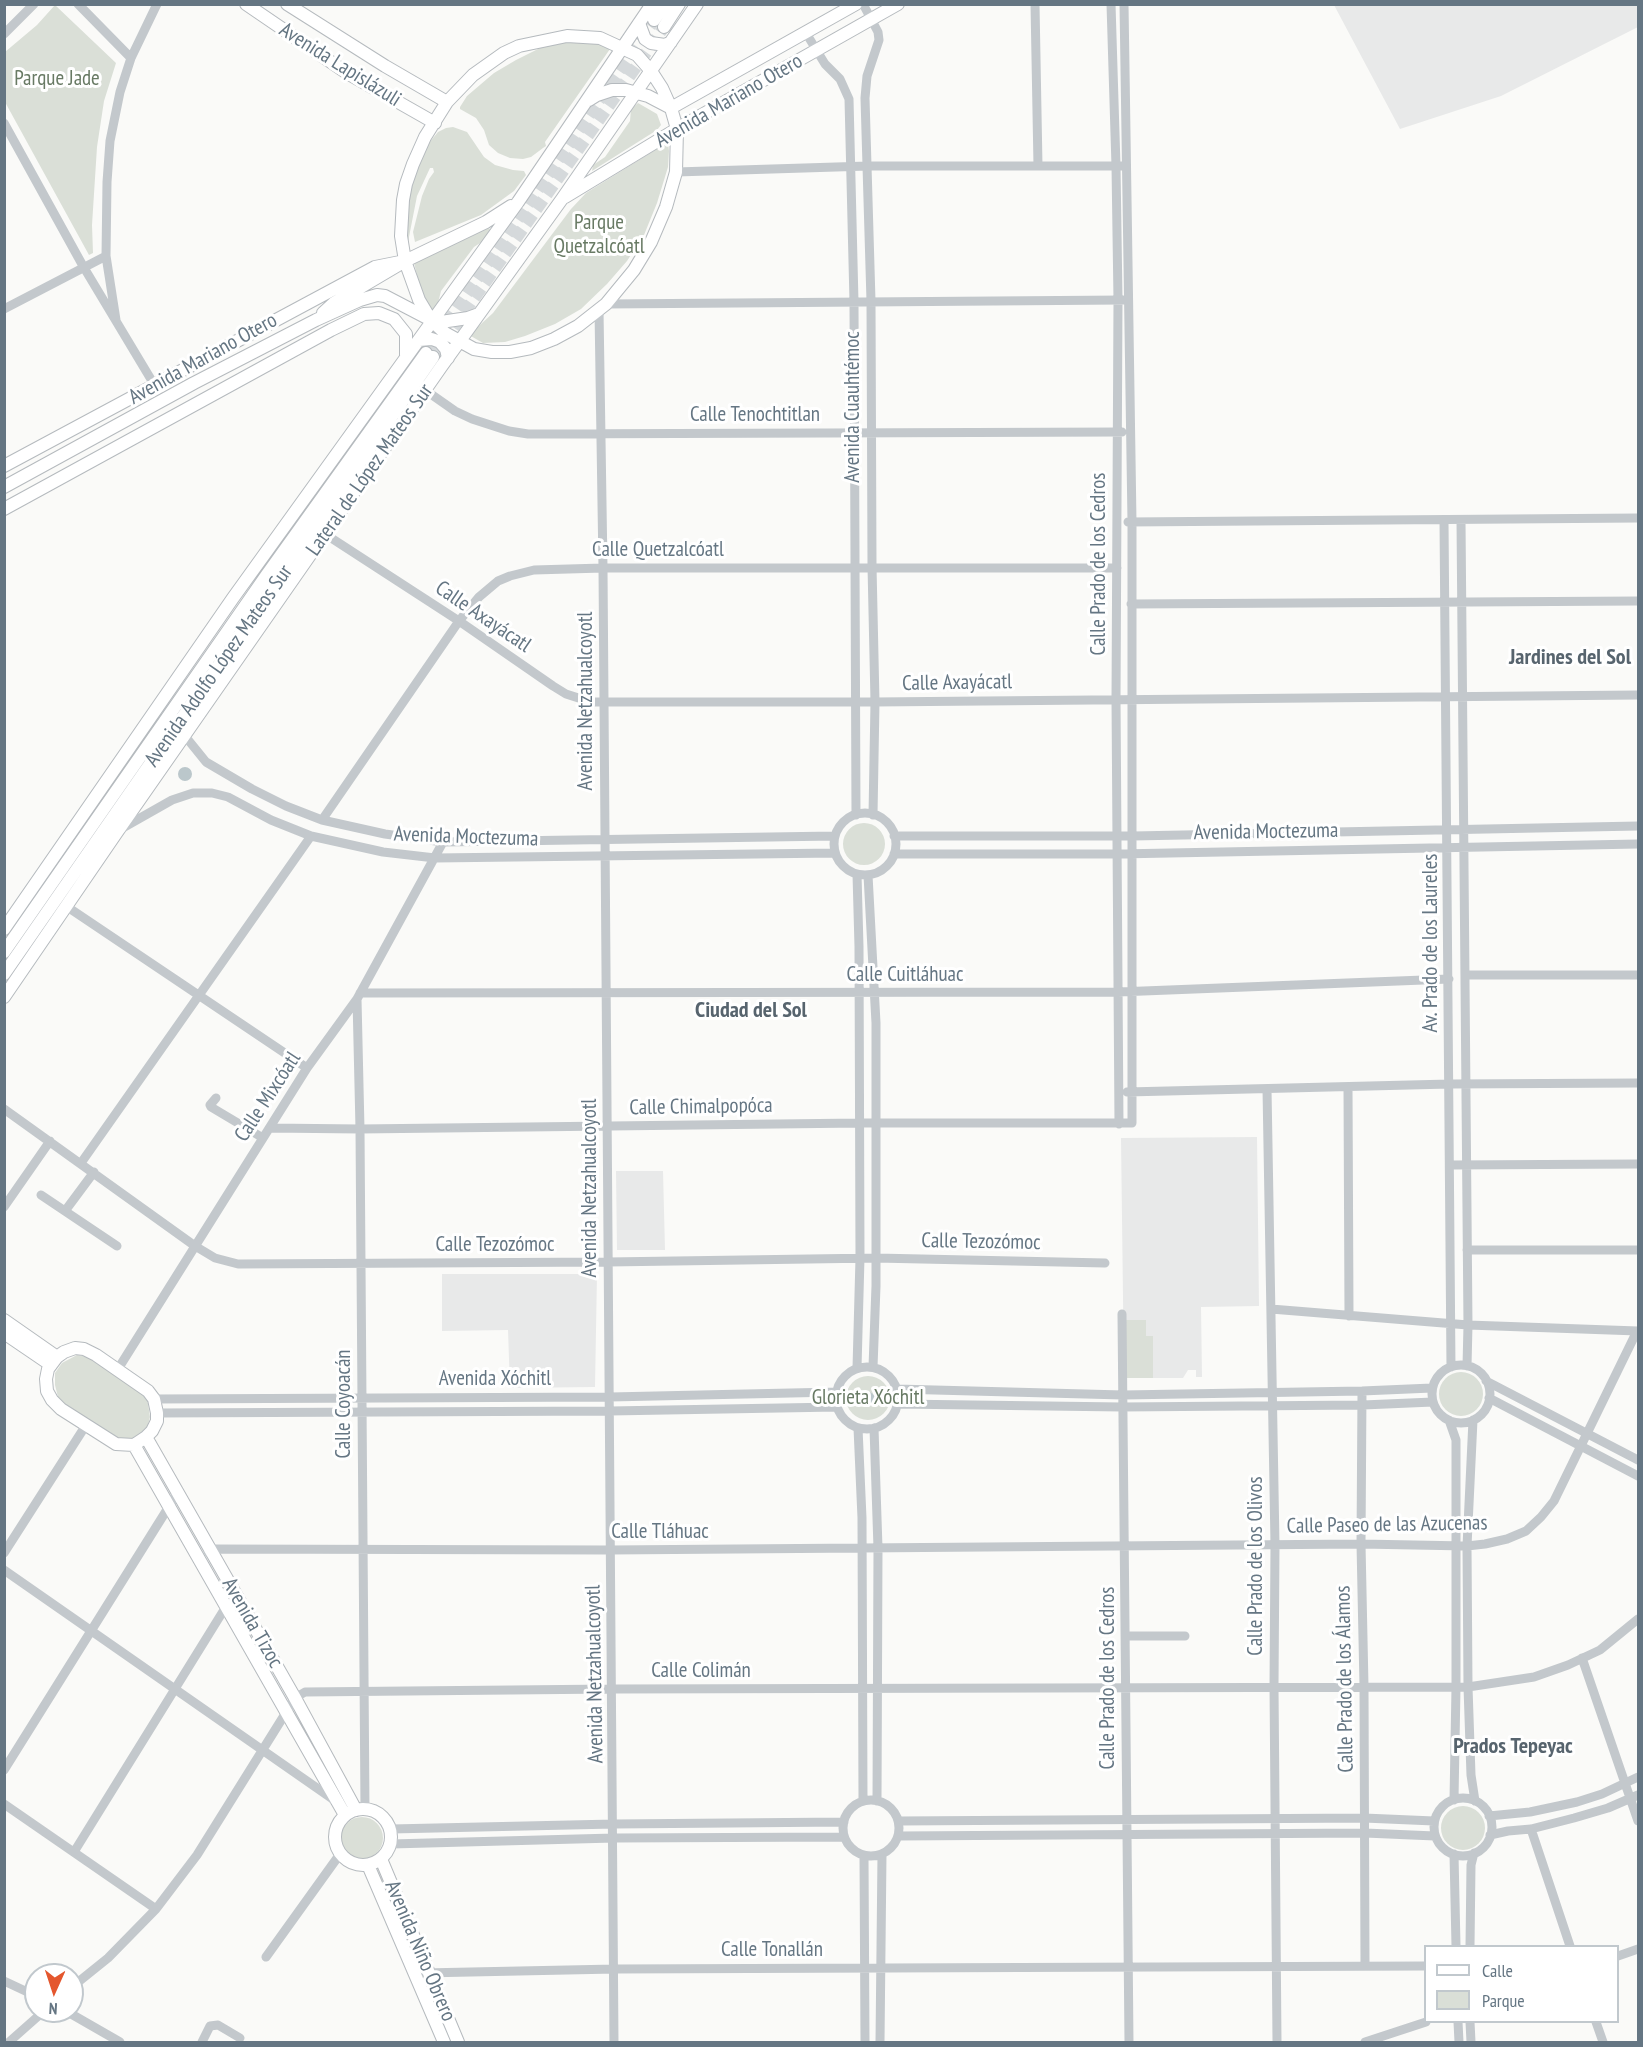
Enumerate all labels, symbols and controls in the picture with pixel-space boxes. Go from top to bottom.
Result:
street label: Avenida Lapislázuli [274,18,406,112]
street label: Avenida Mariano Otero [651,49,807,153]
park label: Parque Jade [14,66,100,92]
park label: Parque Quetzalcóatl [553,210,645,260]
street label: Avenida Mariano Otero [124,308,282,410]
street label: Avenida Cuauhtémoc [840,331,866,483]
street label: Lateral de López Mateos Sur [301,379,439,561]
street label: Calle Tenochtitlan [690,402,820,428]
street label: Calle Prado de los Cedros [1086,473,1112,655]
street label: Calle Quetzalcóatl [592,537,724,563]
street label: Avenida Adolfo López Mateos Sur [140,560,298,772]
street label: Calle Axayácatl [430,576,536,658]
street label: Avenida Netzahualcoyotl [573,612,599,790]
district label: Jardines del Sol [1509,645,1631,671]
street label: Calle Axayácatl [902,669,1012,697]
street label: Avenida Moctezuma [1193,818,1339,846]
street label: Avenida Moctezuma [393,822,539,852]
street label: Av. Prado de los Laureles [1418,854,1444,1032]
street label: Calle Cuitláhuac [847,962,963,988]
district label: Ciudad del Sol [695,998,807,1024]
street label: Calle Mixcóatl [230,1047,306,1147]
street label: Calle Chimalpopóca [629,1093,773,1121]
street label: Avenida Netzahualcoyotl [577,1099,603,1277]
street label: Calle Tezozómoc [921,1228,1041,1256]
street label: Calle Tezozómoc [435,1232,555,1258]
street label: Calle Coyoacán [331,1349,357,1459]
street label: Avenida Xóchitl [439,1366,551,1392]
park label: Glorieta Xóchitl [812,1385,924,1411]
street label: Calle Prado de los Olivos [1243,1476,1269,1656]
street label: Calle Paseo de las Azucenas [1286,1511,1488,1539]
street label: Calle Tláhuac [611,1519,709,1545]
street label: Avenida Tizoc [216,1574,288,1672]
street label: Avenida Netzahualcoyotl [581,1584,609,1764]
street label: Calle Prado de los Álamos [1331,1585,1359,1773]
street label: Calle Prado de los Cedros [1095,1587,1121,1769]
street label: Calle Colimán [651,1658,751,1684]
district label: Prados Tepeyac [1453,1734,1573,1760]
street label: Avenida Niño Obrero [379,1877,461,2025]
street label: Calle Tonallán [721,1937,823,1963]
legend [1424,1945,1619,2023]
text: Calle [1482,1959,1513,1982]
north arrow [24,1963,84,2023]
text: Parque [1482,1989,1525,2012]
text: N [48,1999,58,2019]

